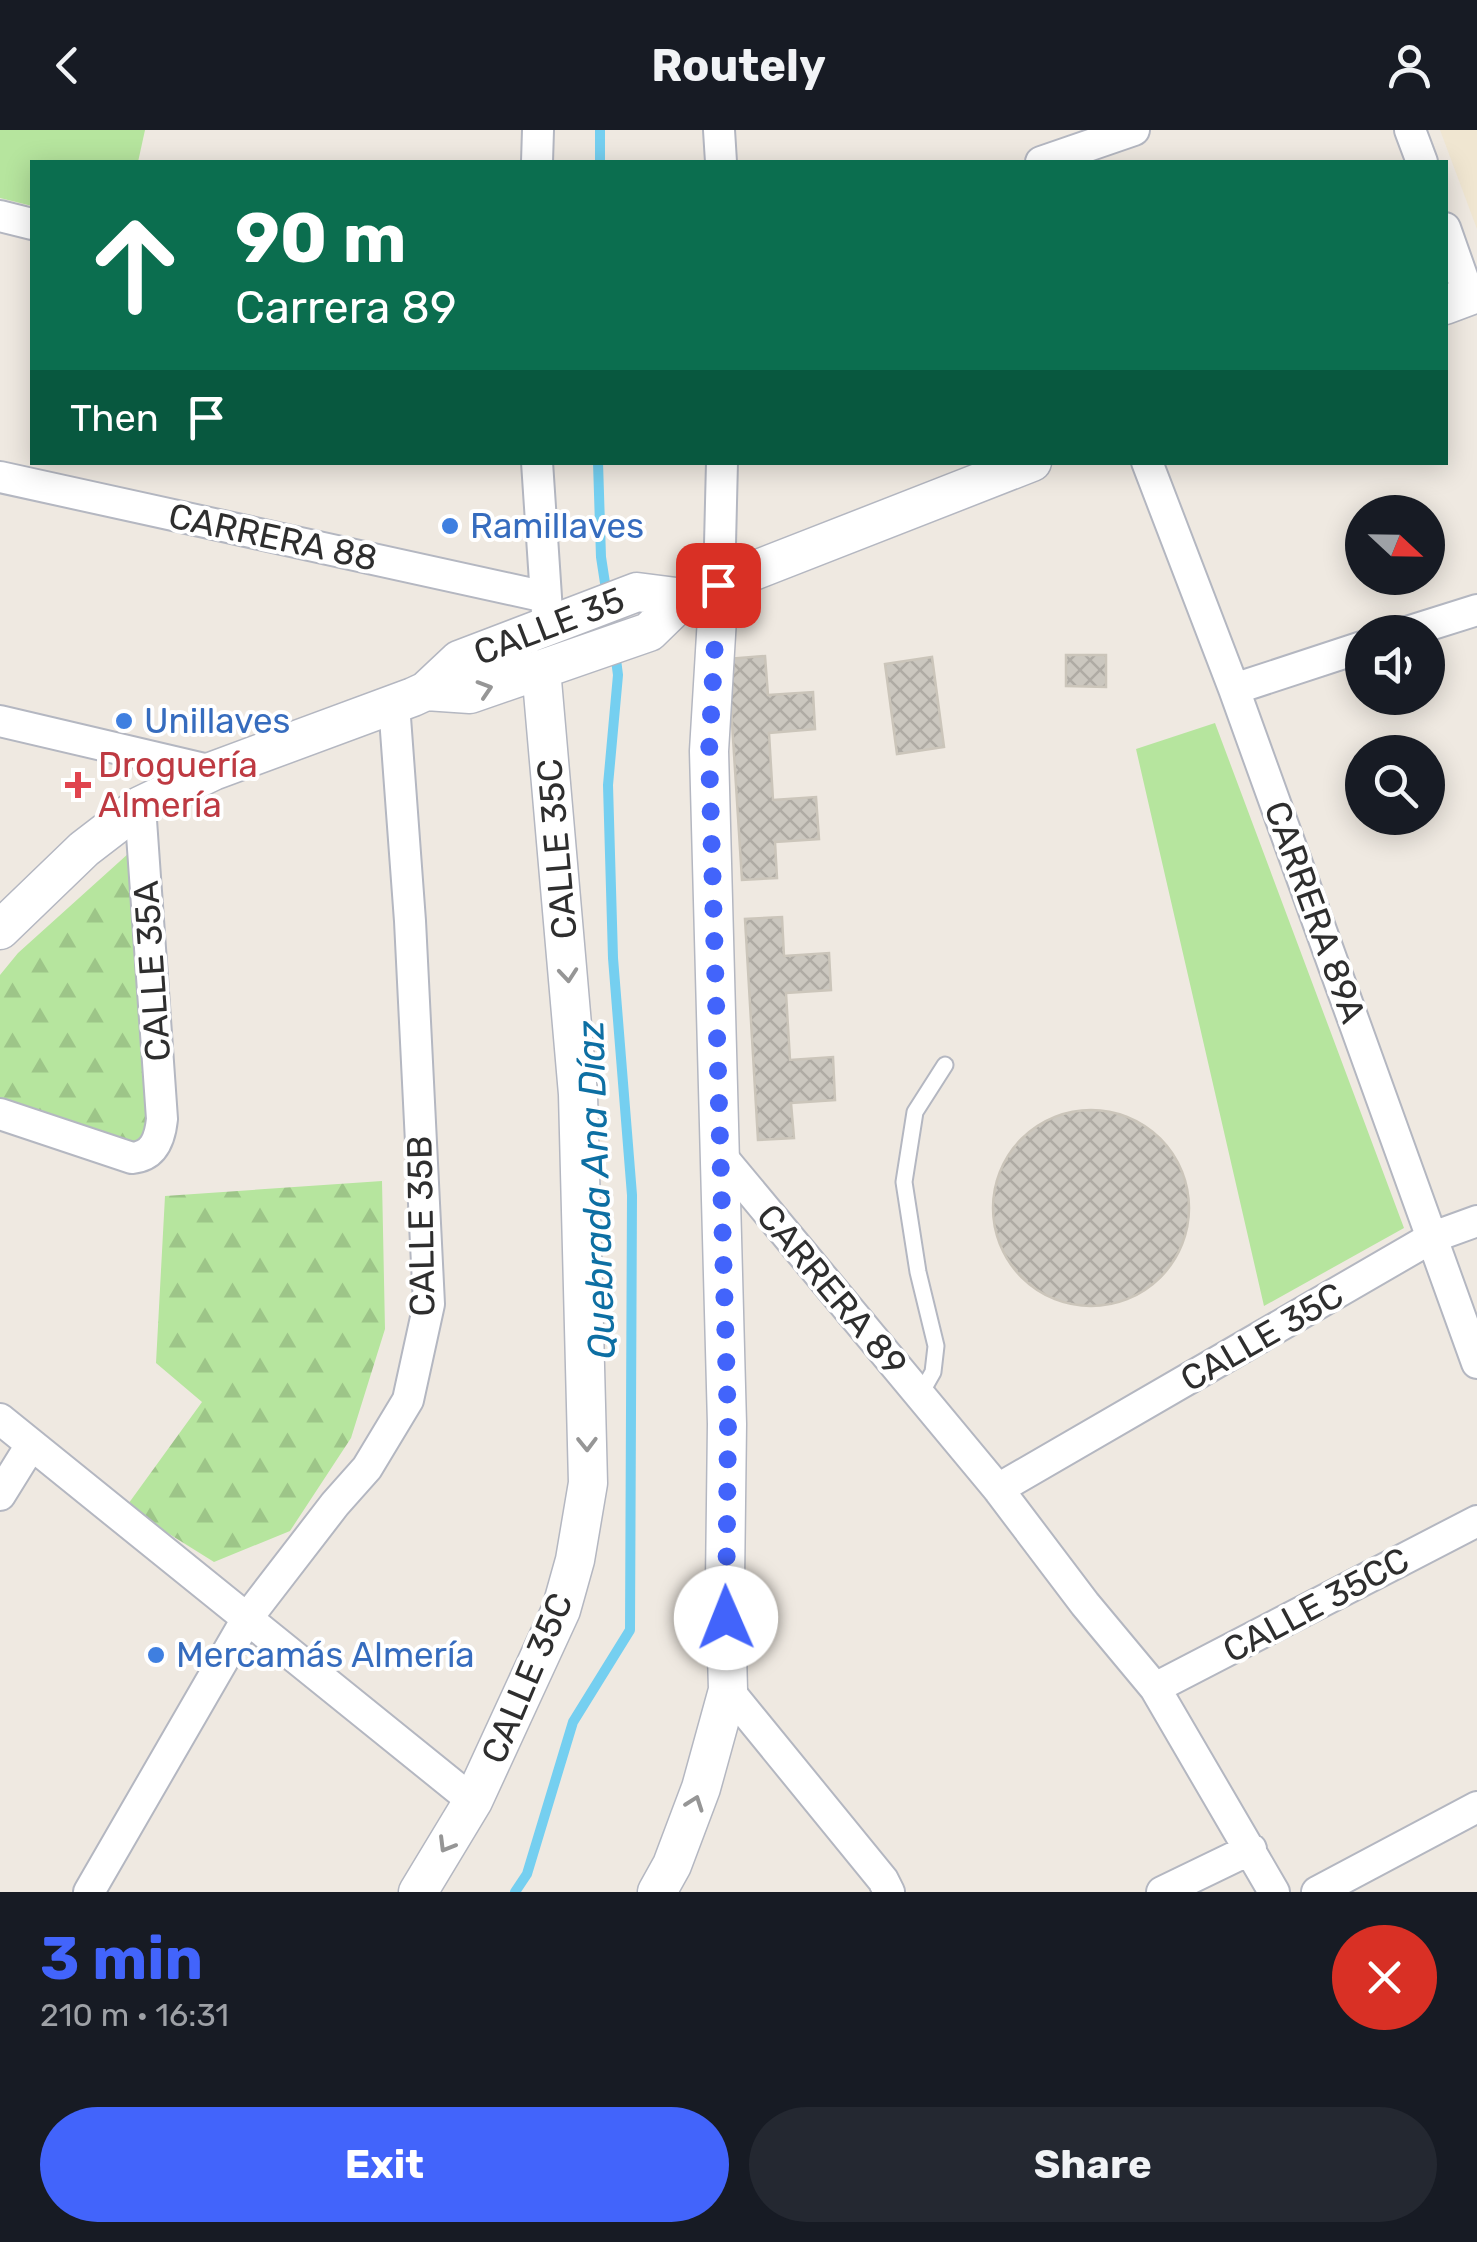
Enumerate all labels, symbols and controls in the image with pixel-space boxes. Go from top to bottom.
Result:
icon: back [40,38,95,93]
icon: person [1382,38,1437,93]
text: Routely [651,39,826,92]
text: 90 m [235,197,407,280]
icon: ahead [70,200,200,330]
text: Carrera 89 [235,281,457,334]
icon: arrive [179,390,234,445]
text: Then [70,395,159,441]
street label: CARRERA 88 [165,494,381,580]
north arrow [1345,495,1445,595]
map controls [1345,495,1445,835]
place label: Ramillaves [470,505,644,547]
marker: Ramillaves [439,515,461,537]
pin [676,543,761,628]
icon: arrive [691,558,746,613]
street label: CALLE 35 [468,578,630,674]
button: sound [1345,615,1445,715]
one-way arrow [475,680,492,700]
place label: Unillaves [144,700,290,742]
marker: Unillaves [113,710,135,732]
button: search [1345,735,1445,835]
place label: Droguería Almería [98,744,258,826]
street label: CALLE 35C [528,757,586,941]
marker: Droguería Almería [67,774,89,796]
street label: CARRERA 89A [1255,795,1375,1029]
street label: CALLE 35A [125,879,179,1063]
one-way arrow [556,968,578,984]
water label: Quebrada Ana Díaz [567,1019,625,1361]
street label: CALLE 35B [398,1135,444,1317]
street label: CARRERA 89 [748,1196,916,1384]
street label: CALLE 35C [1173,1274,1351,1400]
one-way arrow [576,1438,598,1453]
street label: CALLE 35CC [1216,1539,1416,1671]
position arrow [674,1566,778,1670]
street label: CALLE 35C [472,1587,582,1769]
place label: Mercamás Almería [176,1634,475,1676]
marker: Mercamás Almería [145,1644,167,1666]
one-way arrow [683,1795,704,1812]
one-way arrow [439,1834,458,1852]
text: 3 min [40,1923,203,1994]
button: close [1332,1925,1437,2030]
text: 210 m · 16:31 [40,1996,229,2034]
button: Exit [40,2107,729,2222]
button: Share [749,2107,1437,2222]

